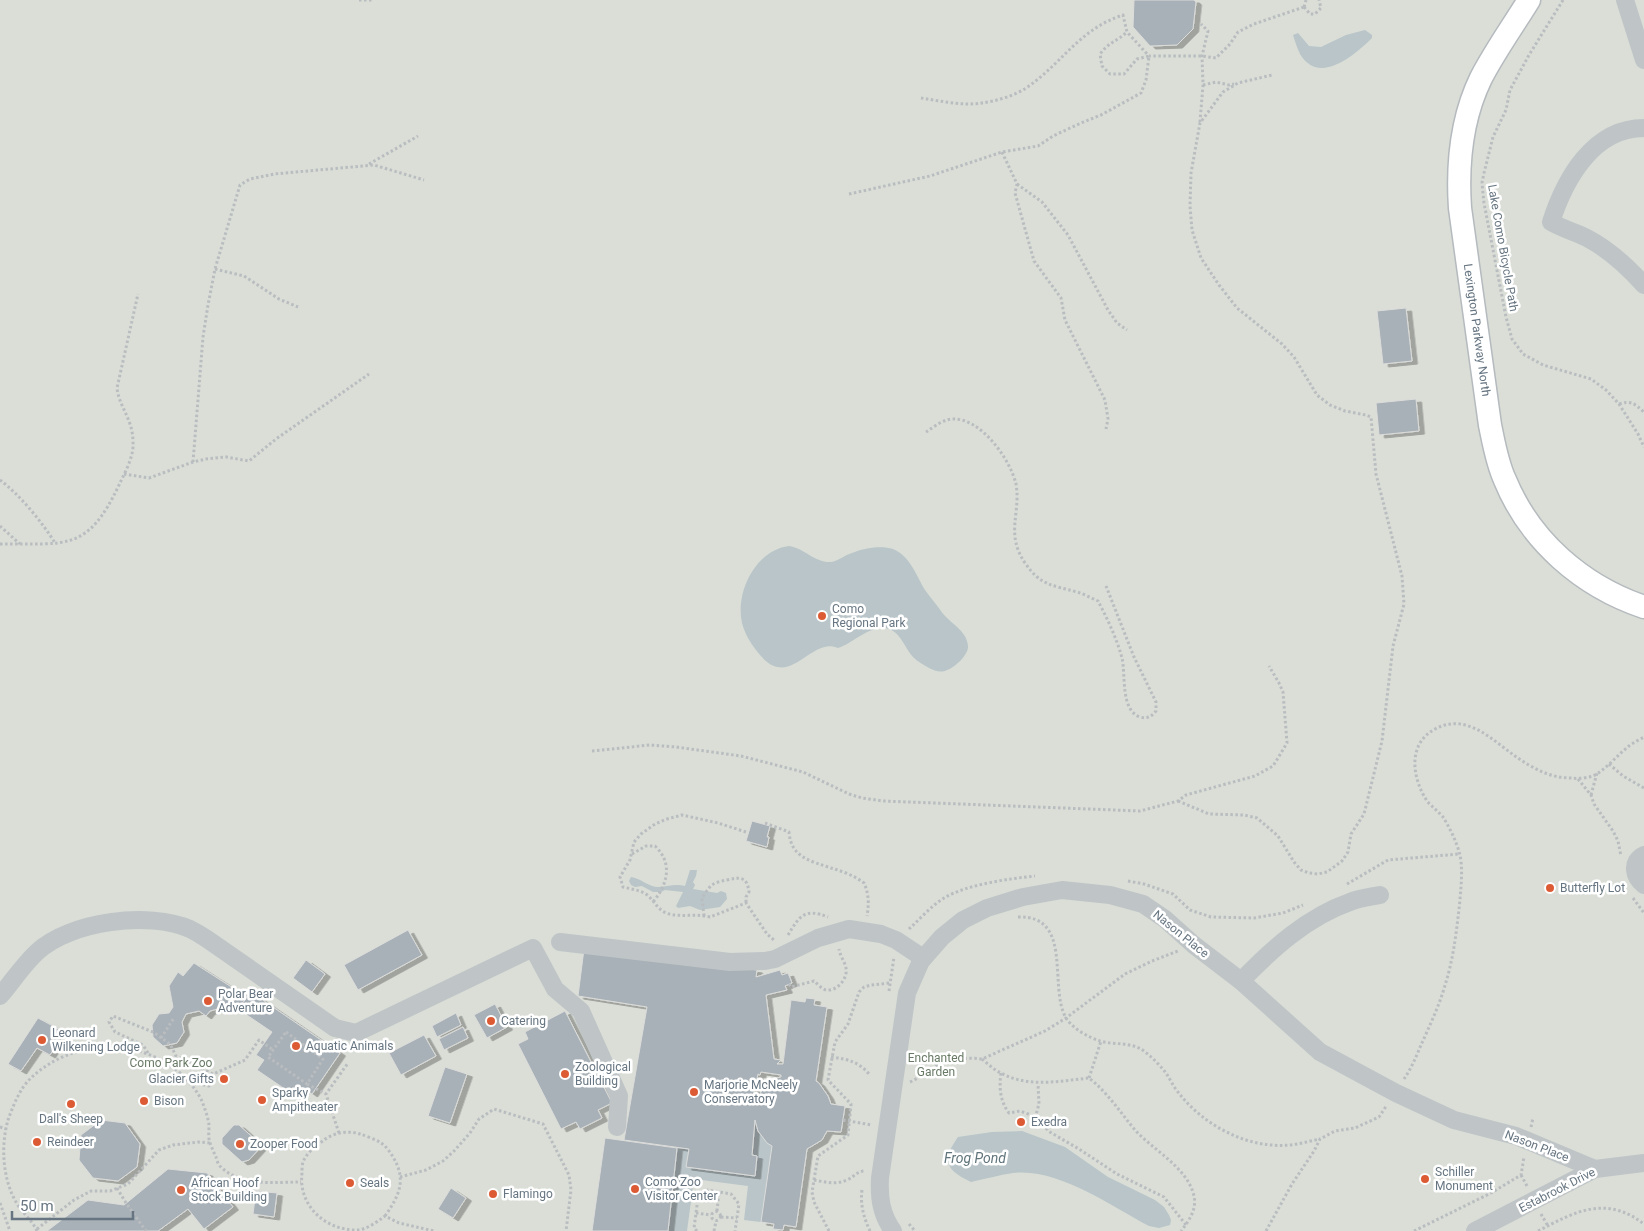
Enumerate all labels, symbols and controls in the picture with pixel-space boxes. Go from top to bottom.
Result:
street label: Lake Como Bicycle Path [1485,183,1521,313]
street label: Lexington Parkway North [1461,263,1493,397]
place label: Como Regional Park [832,602,906,630]
marker: Como Regional Park [816,610,828,622]
place label: Butterfly Lot [1560,881,1625,895]
marker: Butterfly Lot [1544,882,1556,894]
street label: Nason Place [1150,907,1212,961]
place label: Polar Bear Adventure [218,987,273,1015]
marker: Polar Bear Adventure [202,995,214,1007]
place label: Catering [501,1014,546,1028]
marker: Catering [485,1015,497,1027]
place label: Leonard Wilkening Lodge [52,1026,140,1054]
marker: Leonard Wilkening Lodge [36,1034,48,1046]
place label: Aquatic Animals [306,1039,393,1053]
marker: Aquatic Animals [290,1040,302,1052]
park label: Enchanted Garden [908,1051,964,1079]
park label: Como Park Zoo [130,1056,213,1070]
place label: Zoological Building [575,1060,631,1088]
marker: Zoological Building [559,1068,571,1080]
place label: Glacier Gifts [148,1072,214,1086]
marker: Glacier Gifts [218,1073,230,1085]
place label: Marjorie McNeely Conservatory [704,1078,798,1106]
place label: Sparky Ampitheater [272,1086,338,1114]
marker: Marjorie McNeely Conservatory [688,1086,700,1098]
place label: Bison [154,1094,184,1108]
marker: Sparky Ampitheater [256,1094,268,1106]
marker: Bison [138,1095,150,1107]
marker: Dall's Sheep [65,1098,77,1110]
place label: Dall's Sheep [39,1112,103,1126]
place label: Exedra [1031,1115,1067,1129]
marker: Exedra [1015,1116,1027,1128]
street label: Nason Place [1503,1127,1571,1165]
place label: Reindeer [47,1135,94,1149]
marker: Reindeer [31,1136,43,1148]
place label: Zooper Food [250,1137,318,1151]
marker: Zooper Food [234,1138,246,1150]
water label: Frog Pond [944,1150,1006,1166]
place label: Schiller Monument [1435,1165,1493,1193]
street label: Estabrook Drive [1516,1165,1598,1215]
marker: Schiller Monument [1419,1173,1431,1185]
place label: Como Zoo Visitor Center [645,1175,718,1203]
place label: African Hoof Stock Building [191,1176,267,1204]
place label: Seals [360,1176,389,1190]
marker: Seals [344,1177,356,1189]
marker: Como Zoo Visitor Center [629,1183,641,1195]
marker: African Hoof Stock Building [175,1184,187,1196]
place label: Flamingo [503,1187,553,1201]
scale bar [12,1188,134,1220]
marker: Flamingo [487,1188,499,1200]
text: 50 m [20,1197,54,1215]

